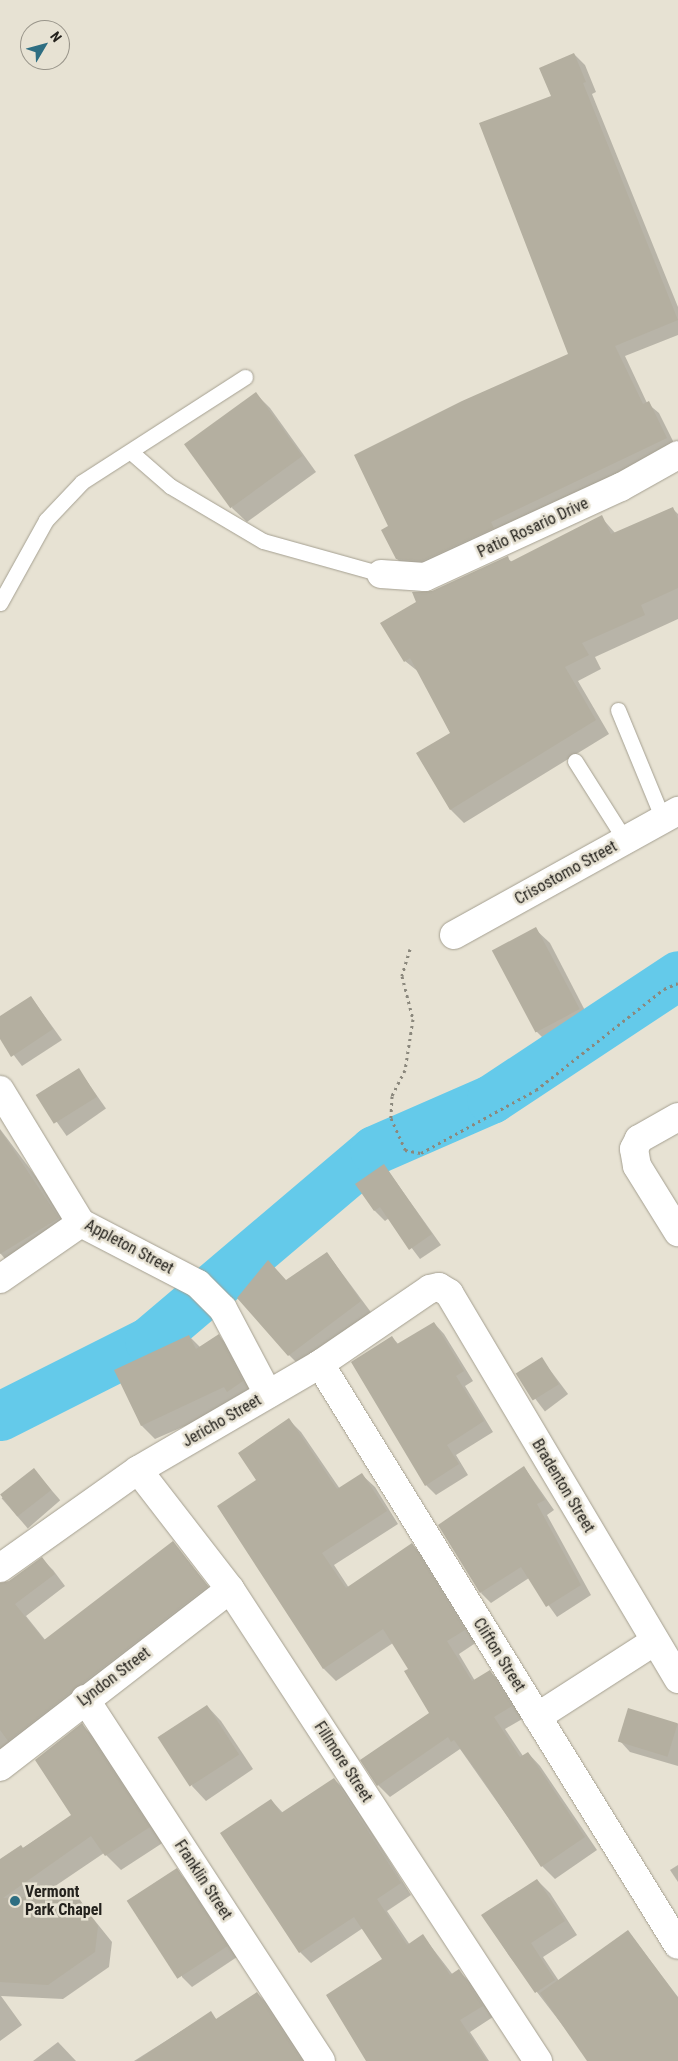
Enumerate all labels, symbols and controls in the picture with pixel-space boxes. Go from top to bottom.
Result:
north arrow [20,20,70,70]
text: N [47,28,65,45]
street label: Patio Rosario Drive [474,494,592,562]
street label: Crisostomo Street [511,837,621,909]
street label: Appleton Street [81,1216,177,1278]
street label: Jericho Street [179,1391,265,1451]
street label: Bradenton Street [528,1436,598,1536]
street label: Clifton Street [469,1615,529,1695]
street label: Lyndon Street [74,1643,154,1711]
street label: Fillmore Street [310,1718,376,1806]
street label: Franklin Street [170,1837,236,1923]
place label: Vermont Park Chapel [25,1882,102,1920]
marker: Vermont Park Chapel [9,1895,21,1907]

